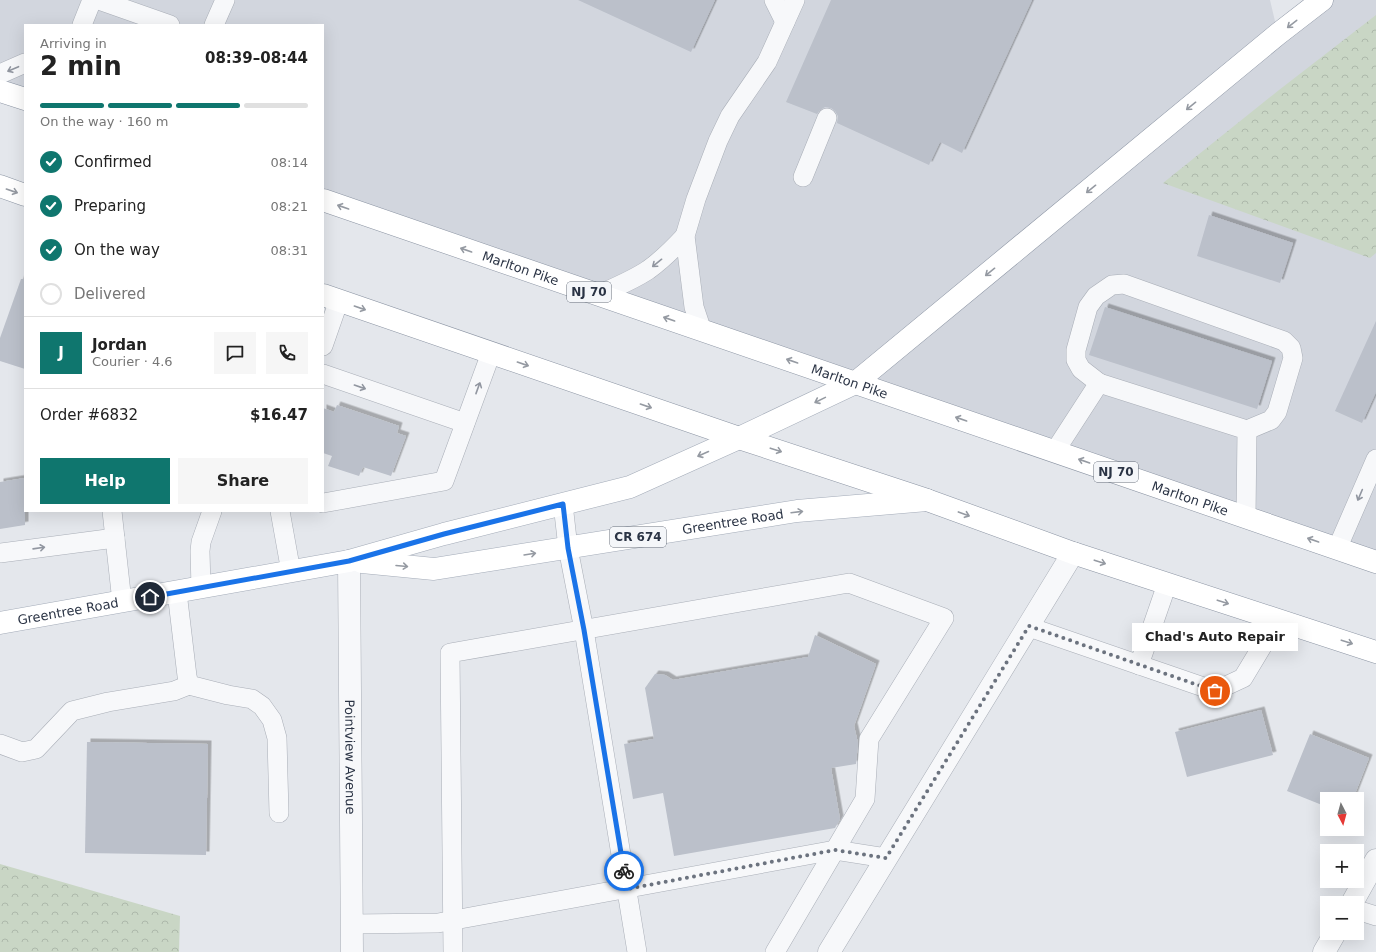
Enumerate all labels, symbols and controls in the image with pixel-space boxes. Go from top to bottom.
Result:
one-way arrow [1286,20,1297,28]
text: Arriving in [40,36,107,51]
text: 08:39–08:44 [205,49,308,67]
text: 2 min [40,51,122,81]
one-way arrow [7,66,19,74]
one-way arrow [1185,102,1196,111]
text: On the way · 160 m [40,114,168,129]
icon: check [40,151,62,173]
text: Confirmed [74,153,152,171]
text: 08:14 [271,155,308,170]
one-way arrow [1085,184,1096,193]
one-way arrow [6,187,18,195]
icon: check [40,195,62,217]
text: Preparing [74,197,146,215]
text: 08:21 [271,199,308,214]
one-way arrow [338,203,350,211]
icon: check [40,239,62,261]
text: On the way [74,241,160,259]
text: 08:31 [271,243,308,258]
one-way arrow [461,245,473,253]
street label: Marlton Pike [480,248,561,289]
one-way arrow [652,258,663,267]
one-way arrow [985,267,996,276]
road number: NJ 70 [567,282,611,302]
text: Delivered [74,285,146,303]
one-way arrow [354,304,366,312]
one-way arrow [663,315,675,323]
button: chat [214,332,256,374]
button: phone [266,332,308,374]
text: Jordan [92,336,147,354]
text: J [58,344,64,362]
text: Courier · 4.6 [92,354,173,369]
one-way arrow [785,357,798,364]
one-way arrow [516,360,528,368]
street label: Marlton Pike [809,361,890,402]
one-way arrow [353,383,365,391]
one-way arrow [475,383,483,395]
one-way arrow [814,397,826,404]
one-way arrow [639,403,652,410]
text: Order #6832 [40,406,138,424]
text: $16.47 [250,406,308,424]
one-way arrow [955,415,968,422]
one-way arrow [770,447,782,455]
one-way arrow [698,451,710,458]
one-way arrow [1078,457,1091,464]
button: Help [40,458,170,504]
button: Share [178,458,308,504]
road number: NJ 70 [1094,462,1138,482]
street label: Marlton Pike [1150,479,1230,519]
one-way arrow [1356,488,1364,500]
street label: Greentree Road [681,506,785,537]
one-way arrow [790,508,803,515]
one-way arrow [957,510,969,518]
road number: CR 674 [610,527,666,547]
one-way arrow [1307,536,1319,544]
one-way arrow [32,544,45,552]
one-way arrow [523,550,536,558]
one-way arrow [1093,559,1106,566]
one-way arrow [395,562,408,570]
pin [133,580,167,614]
icon: home [139,586,161,608]
street label: Greentree Road [16,595,120,628]
one-way arrow [1216,599,1229,606]
callout: Chad's Auto Repair [1132,623,1298,651]
text: Chad's Auto Repair [1145,629,1285,644]
one-way arrow [1340,639,1353,646]
pin [1198,674,1232,708]
icon: bag [1204,680,1226,702]
street label: Pointview Avenue [342,700,358,814]
north arrow [1320,792,1364,836]
map controls [1320,792,1364,940]
button: + [1320,844,1364,888]
courier [604,851,644,891]
icon: bike [613,860,635,882]
button: − [1320,896,1364,940]

